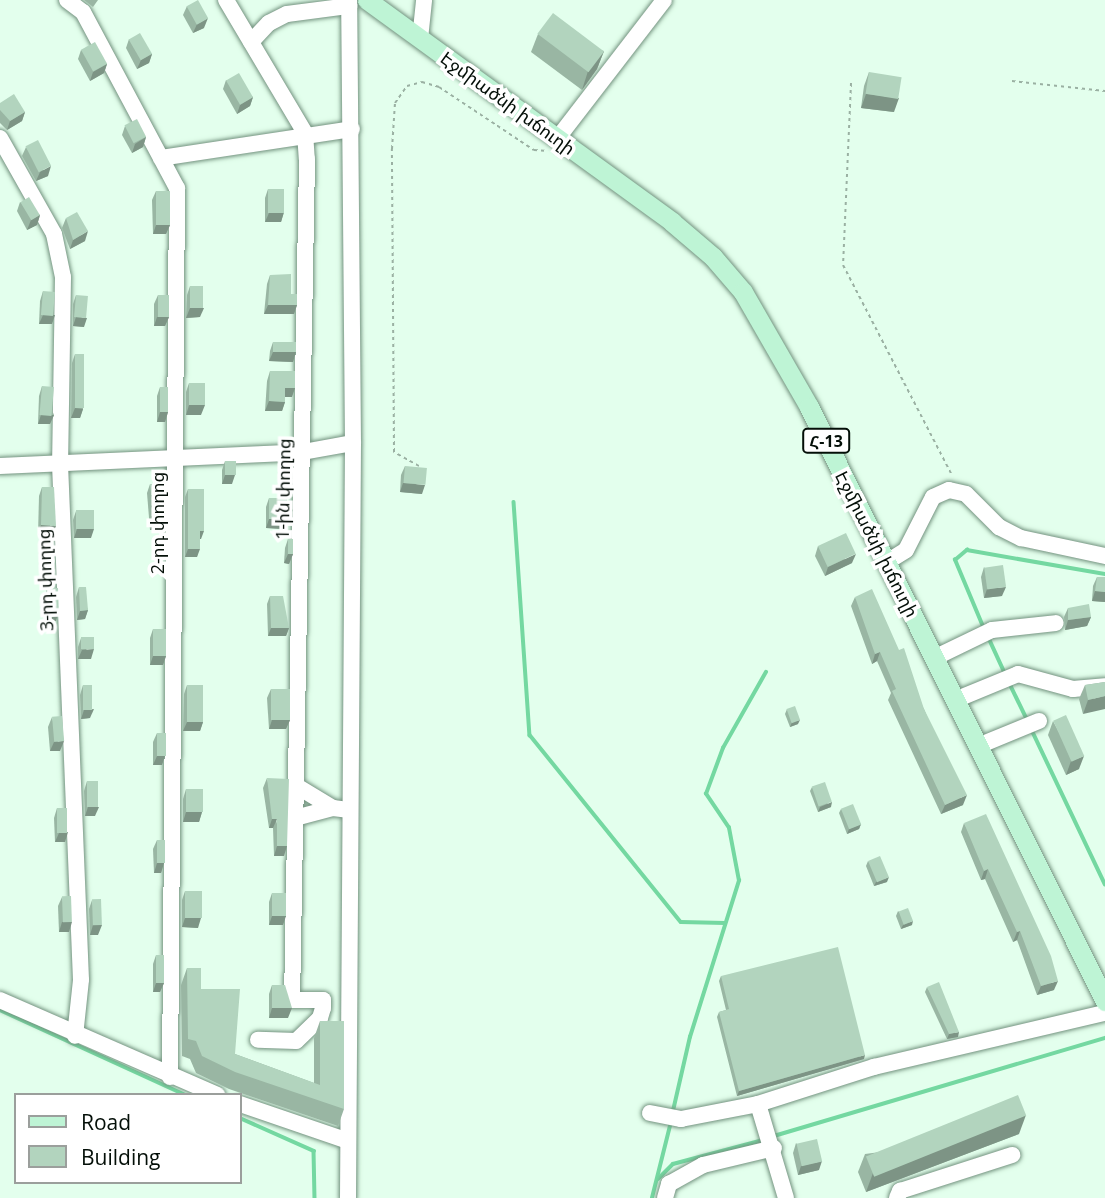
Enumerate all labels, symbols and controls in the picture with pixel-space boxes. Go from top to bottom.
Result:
street label: Էջմիածնի խճուղի [437,47,579,159]
road number: Հ-13 [802,428,850,454]
street label: 1-ին փողոց [271,438,295,540]
street label: Էջմիածնի խճուղի [831,467,923,621]
street label: 2-րդ փողոց [146,472,168,574]
street label: 3-րդ փողոց [32,528,58,632]
legend [14,1093,242,1184]
text: Road [81,1108,131,1136]
text: Building [81,1143,160,1171]

